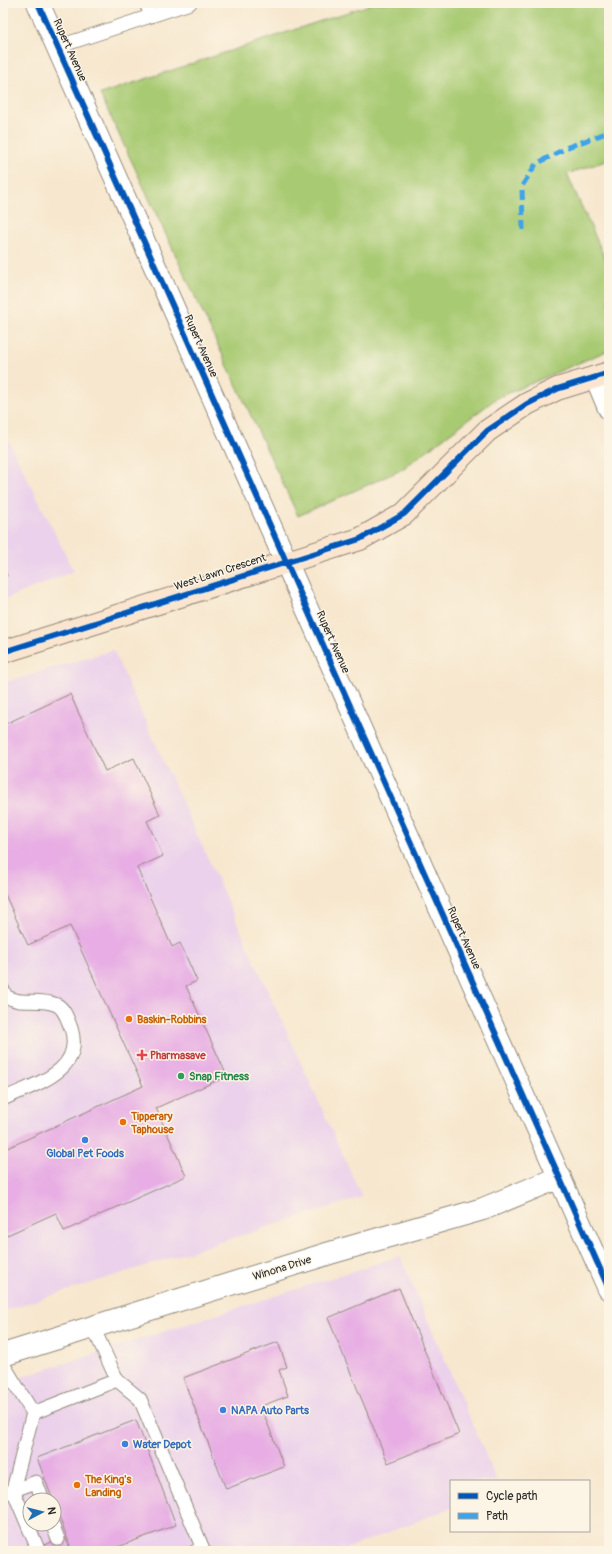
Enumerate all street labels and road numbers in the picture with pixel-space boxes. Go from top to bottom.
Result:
street label: Rupert Avenue [50,17,90,84]
street label: Rupert Avenue [181,313,221,380]
street label: West Lawn Crescent [172,551,268,593]
street label: Rupert Avenue [313,609,353,676]
street label: Rupert Avenue [444,905,484,972]
street label: Winona Drive [251,1253,313,1283]

